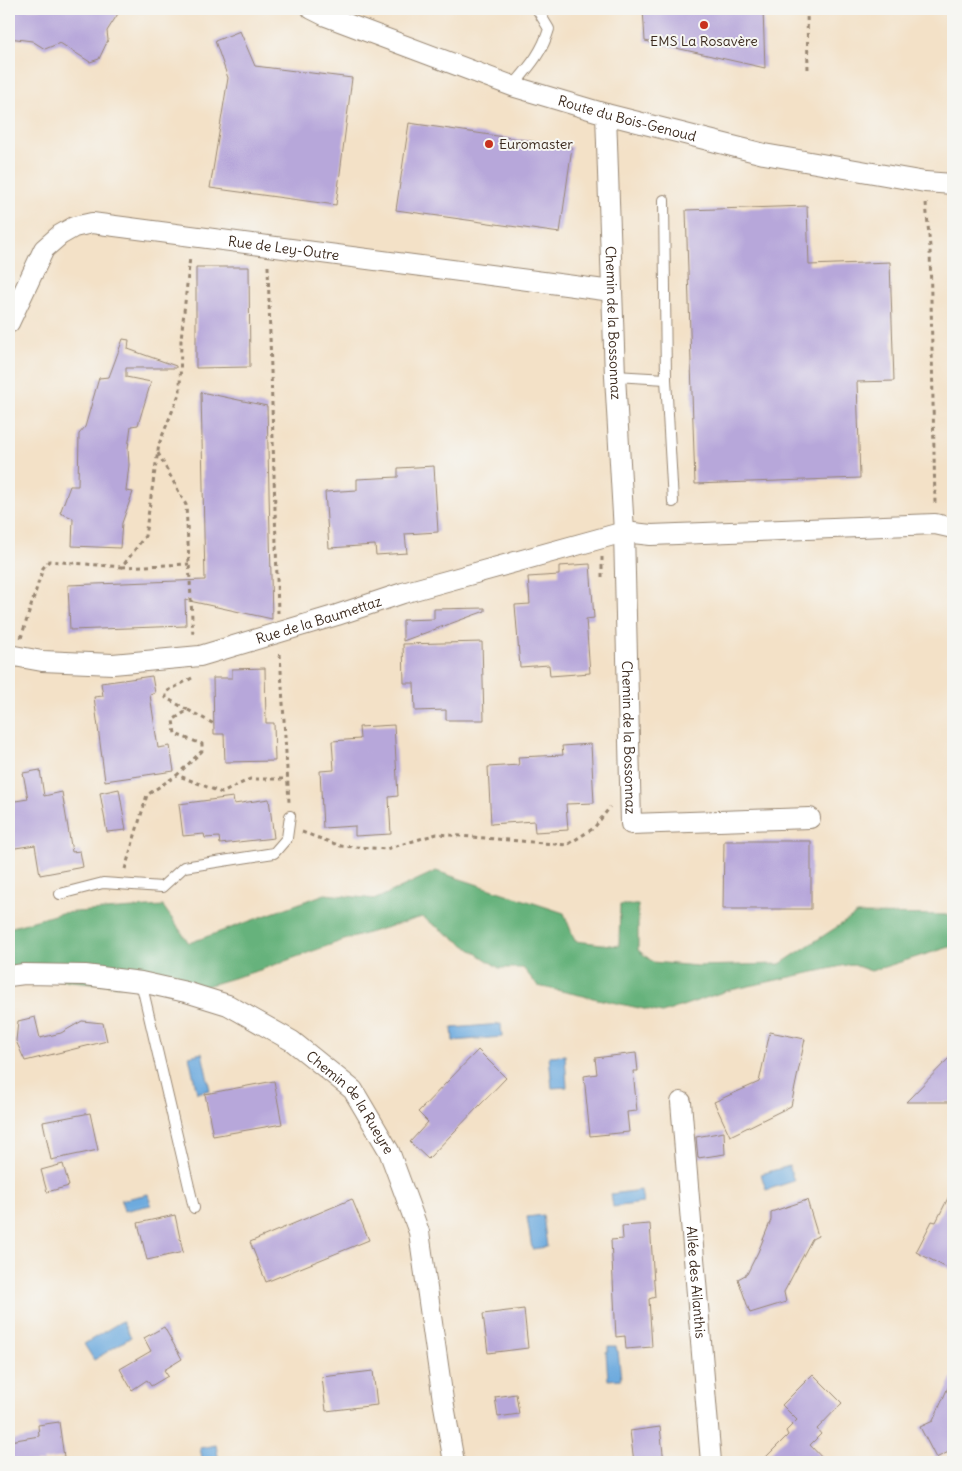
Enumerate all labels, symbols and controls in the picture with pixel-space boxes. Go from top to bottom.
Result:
marker: EMS La Rosavère [698,19,710,31]
place label: EMS La Rosavère [650,32,758,50]
street label: Route du Bois-Genoud [556,91,698,145]
place label: Euromaster [499,135,573,153]
marker: Euromaster [483,138,495,150]
street label: Rue de Ley-Outre [227,232,340,264]
street label: Chemin de la Bossonnaz [602,246,625,401]
street label: Rue de la Baumettaz [254,592,384,648]
street label: Chemin de la Bossonnaz [618,660,640,815]
street label: Chemin de la Rueyre [302,1047,398,1157]
street label: Allée des Ailanthis [682,1225,710,1339]

